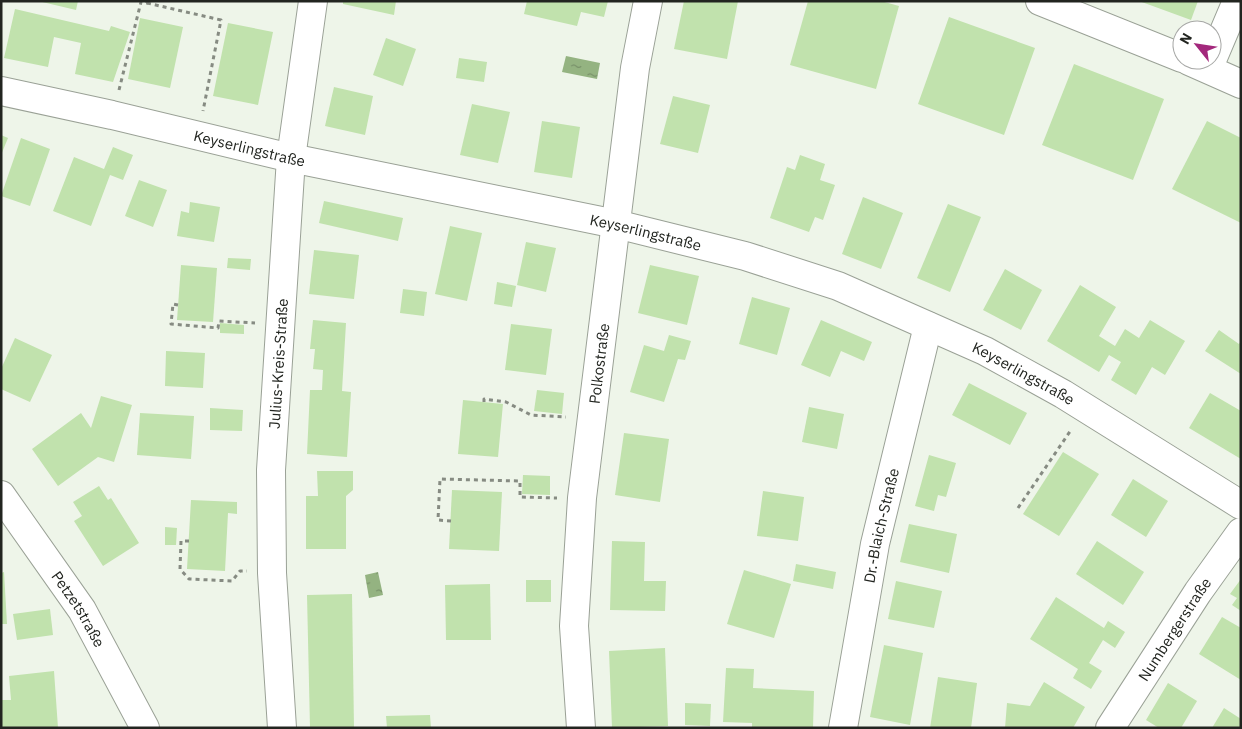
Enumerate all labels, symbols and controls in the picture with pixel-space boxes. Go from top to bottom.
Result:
north arrow [1172,20,1222,70]
text: N [1175,30,1196,47]
street label: Keyserlingstraße [192,125,307,170]
street label: Keyserlingstraße [588,209,703,254]
street label: Julius-Kreis-Straße [264,298,291,429]
street label: Polkostraße [584,322,613,405]
street label: Keyserlingstraße [970,337,1078,409]
street label: Dr.-Blaich-Straße [859,466,903,584]
street label: Petzetstraße [48,567,109,650]
street label: Numbergerstraße [1134,574,1215,684]

